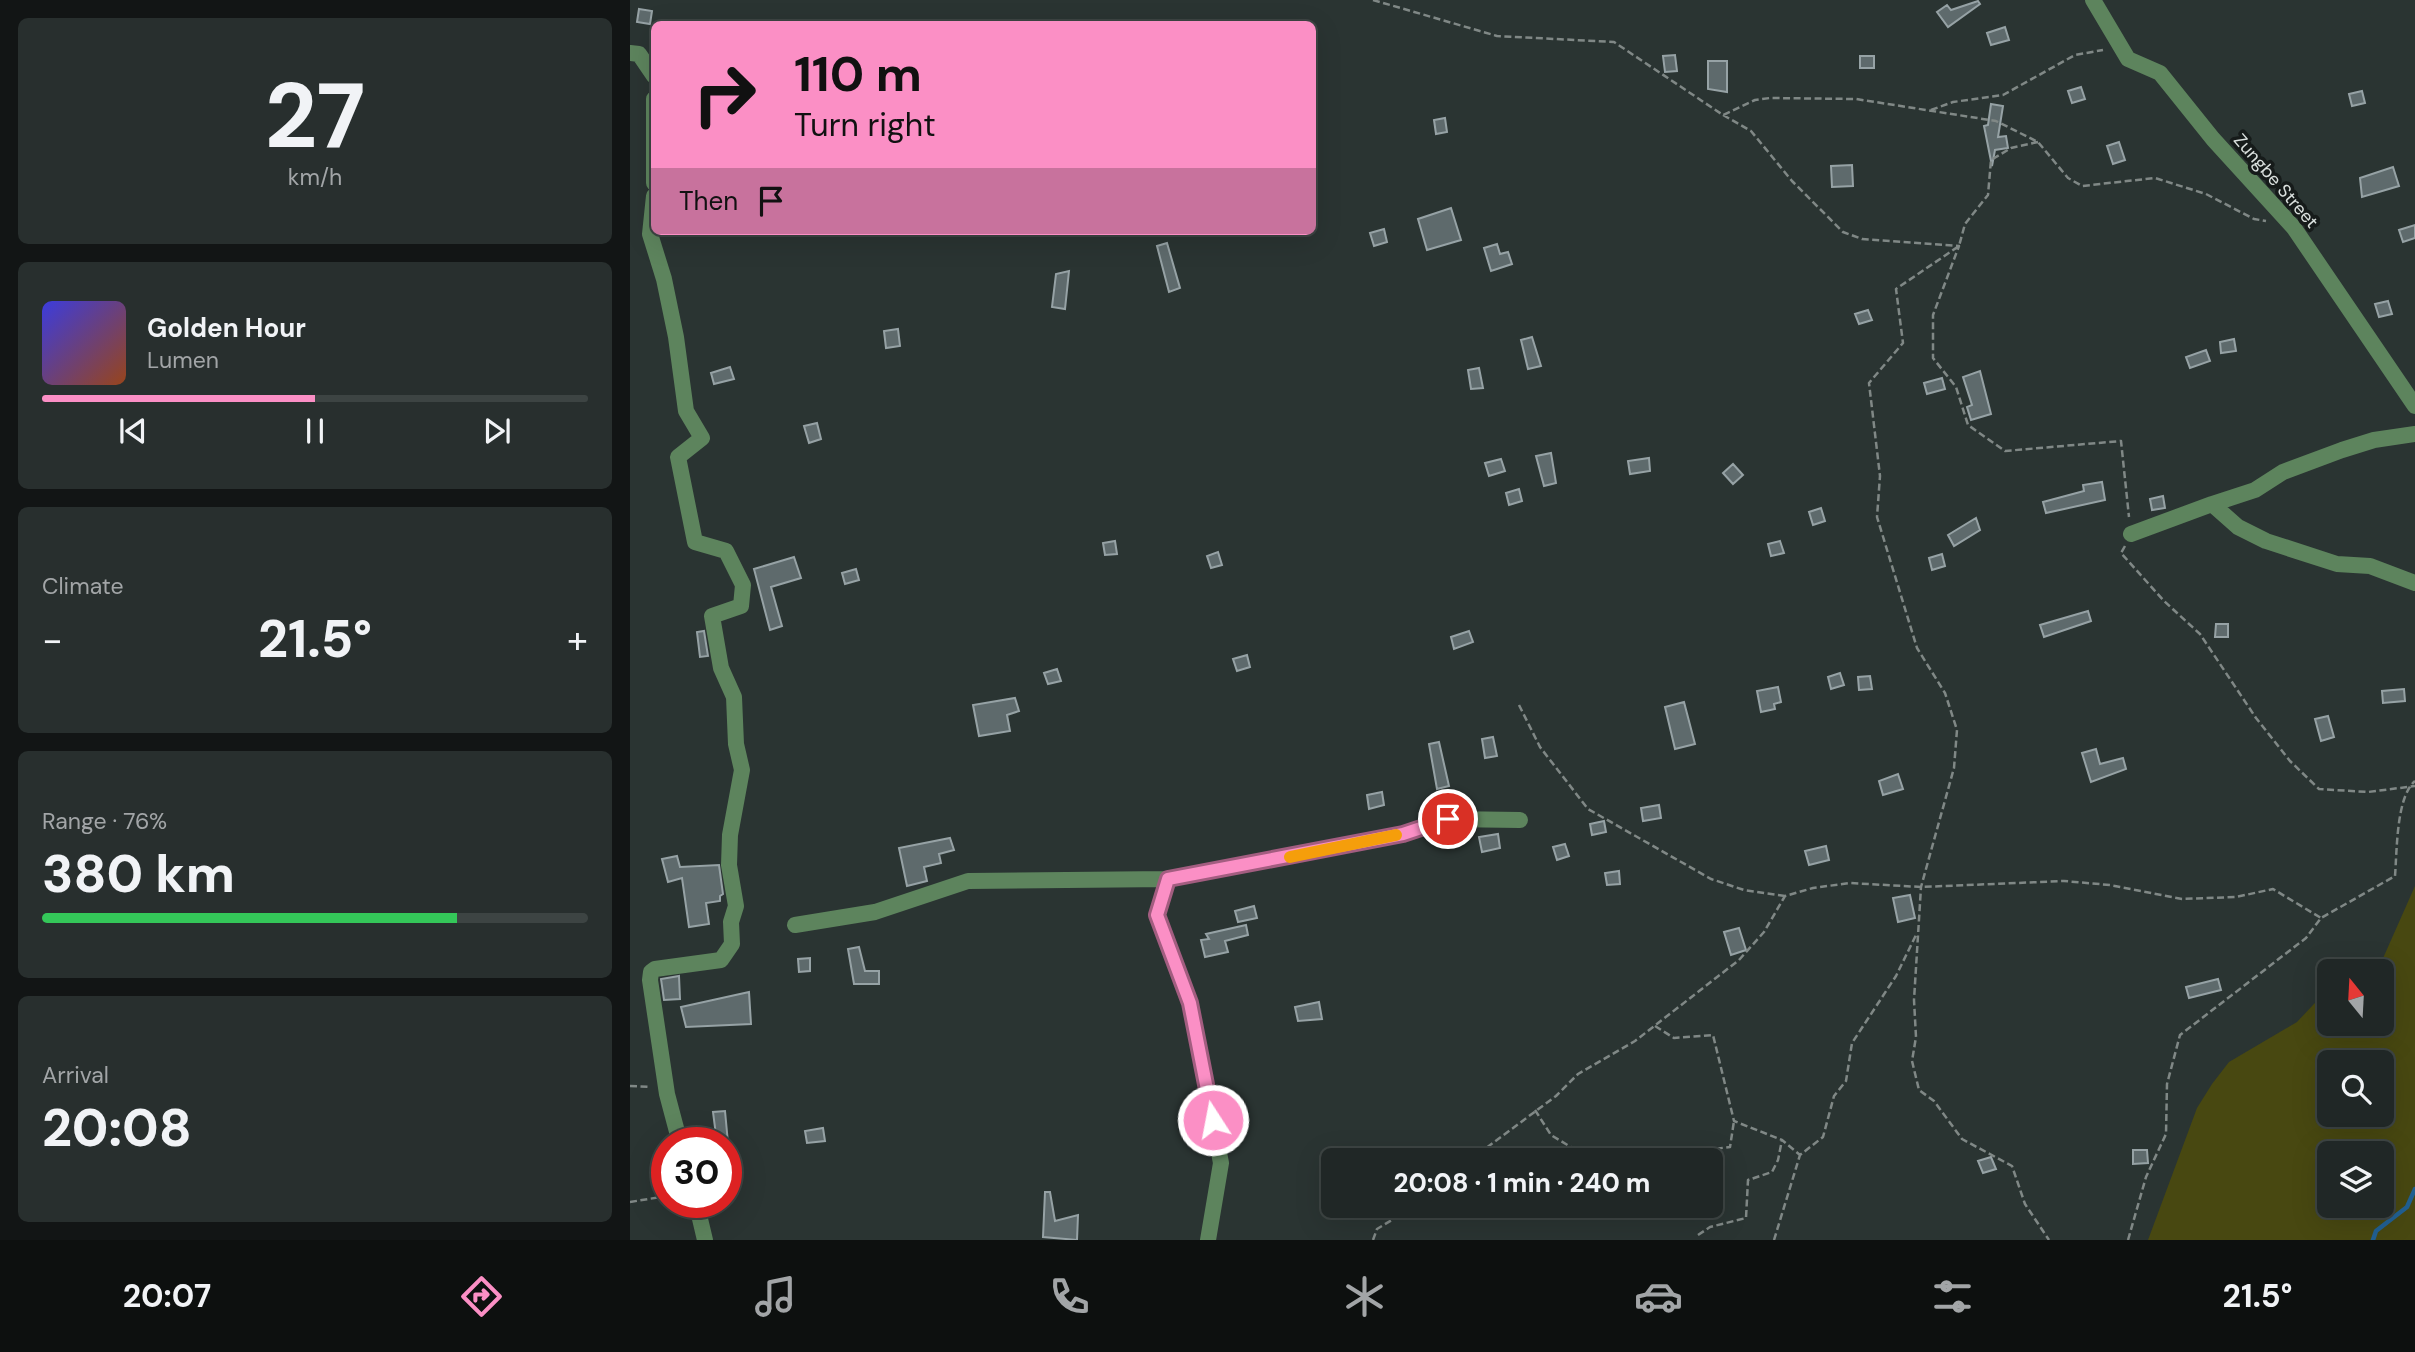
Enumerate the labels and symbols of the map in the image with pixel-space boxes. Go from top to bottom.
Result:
street label: Zungbe Street [2228,129,2324,233]
pin [1418,789,1478,849]
north arrow [2317,959,2394,1036]
position arrow [1176,1083,1250,1157]
speed limit sign: 30 [651,1127,742,1218]

